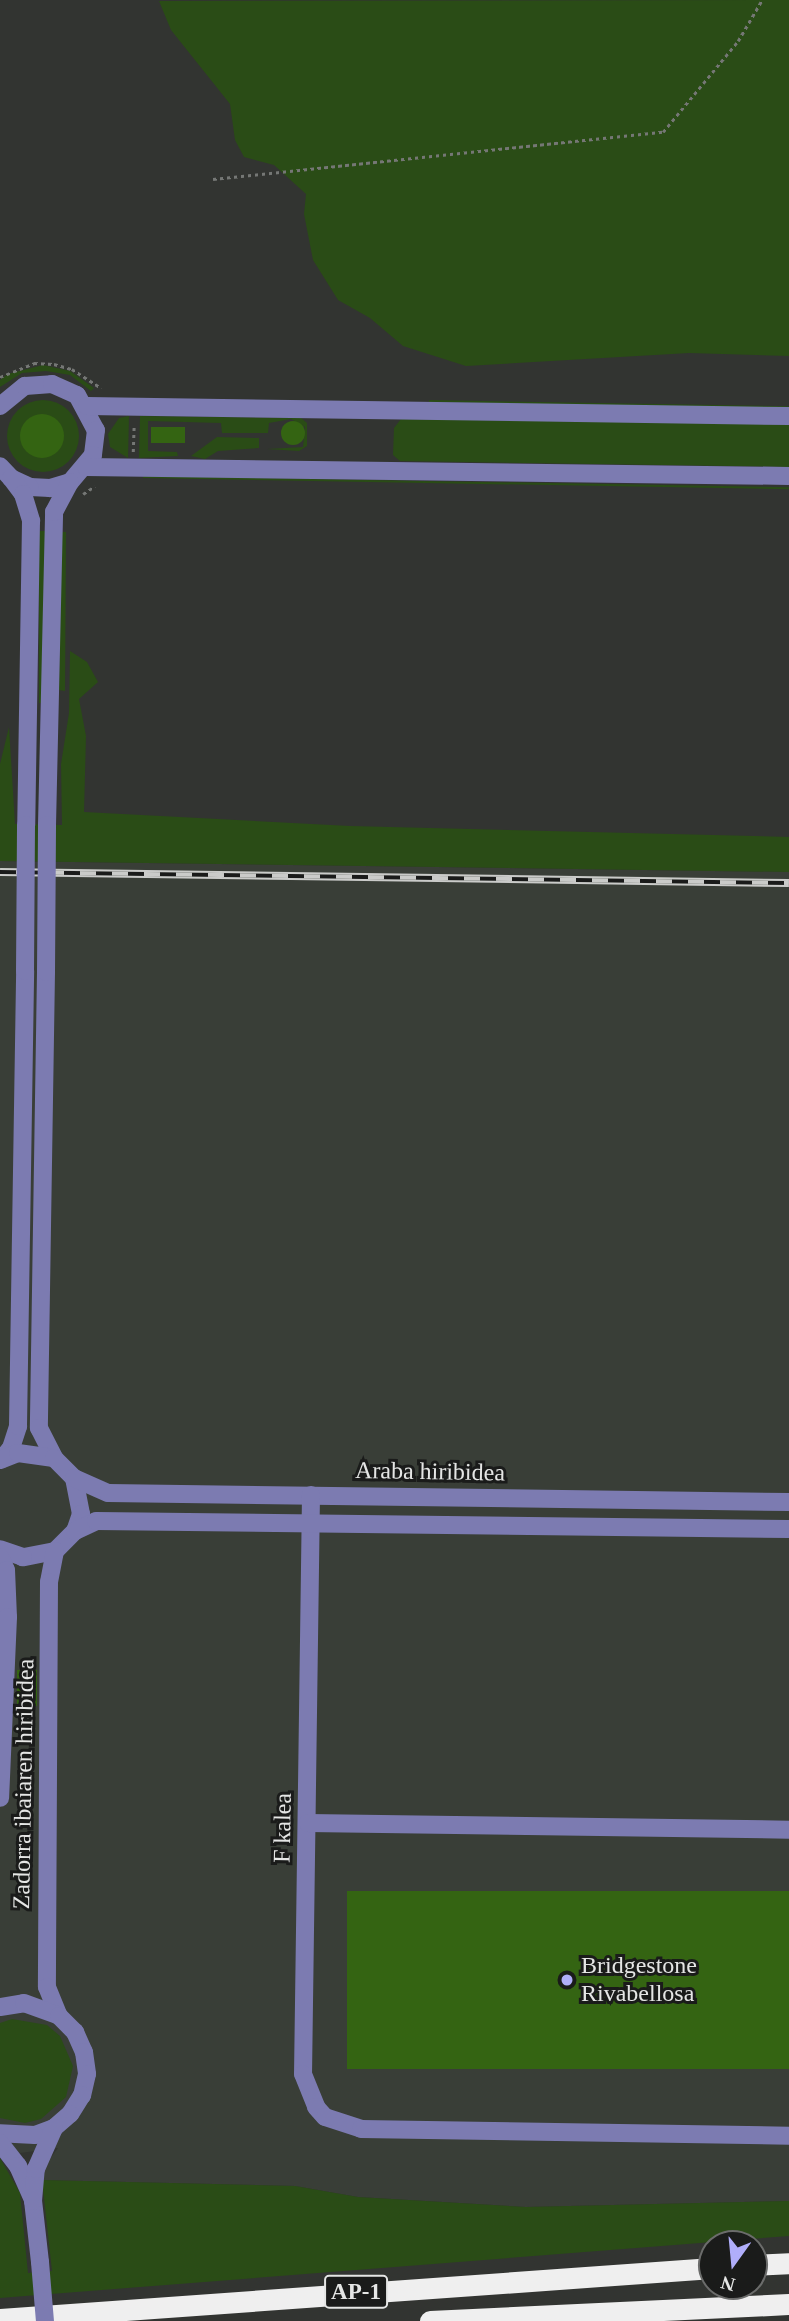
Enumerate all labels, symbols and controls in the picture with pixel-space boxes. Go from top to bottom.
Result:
street label: Araba hiribidea [355,1456,505,1488]
street label: Zadorra ibaiaren hiribidea [7,1659,41,1909]
street label: F kalea [268,1793,298,1863]
place label: Bridgestone Rivabellosa [581,1952,697,2008]
marker: Bridgestone Rivabellosa [559,1972,575,1988]
north arrow [698,2230,768,2300]
road number: AP-1 [323,2272,389,2312]
text: N [719,2272,737,2296]

